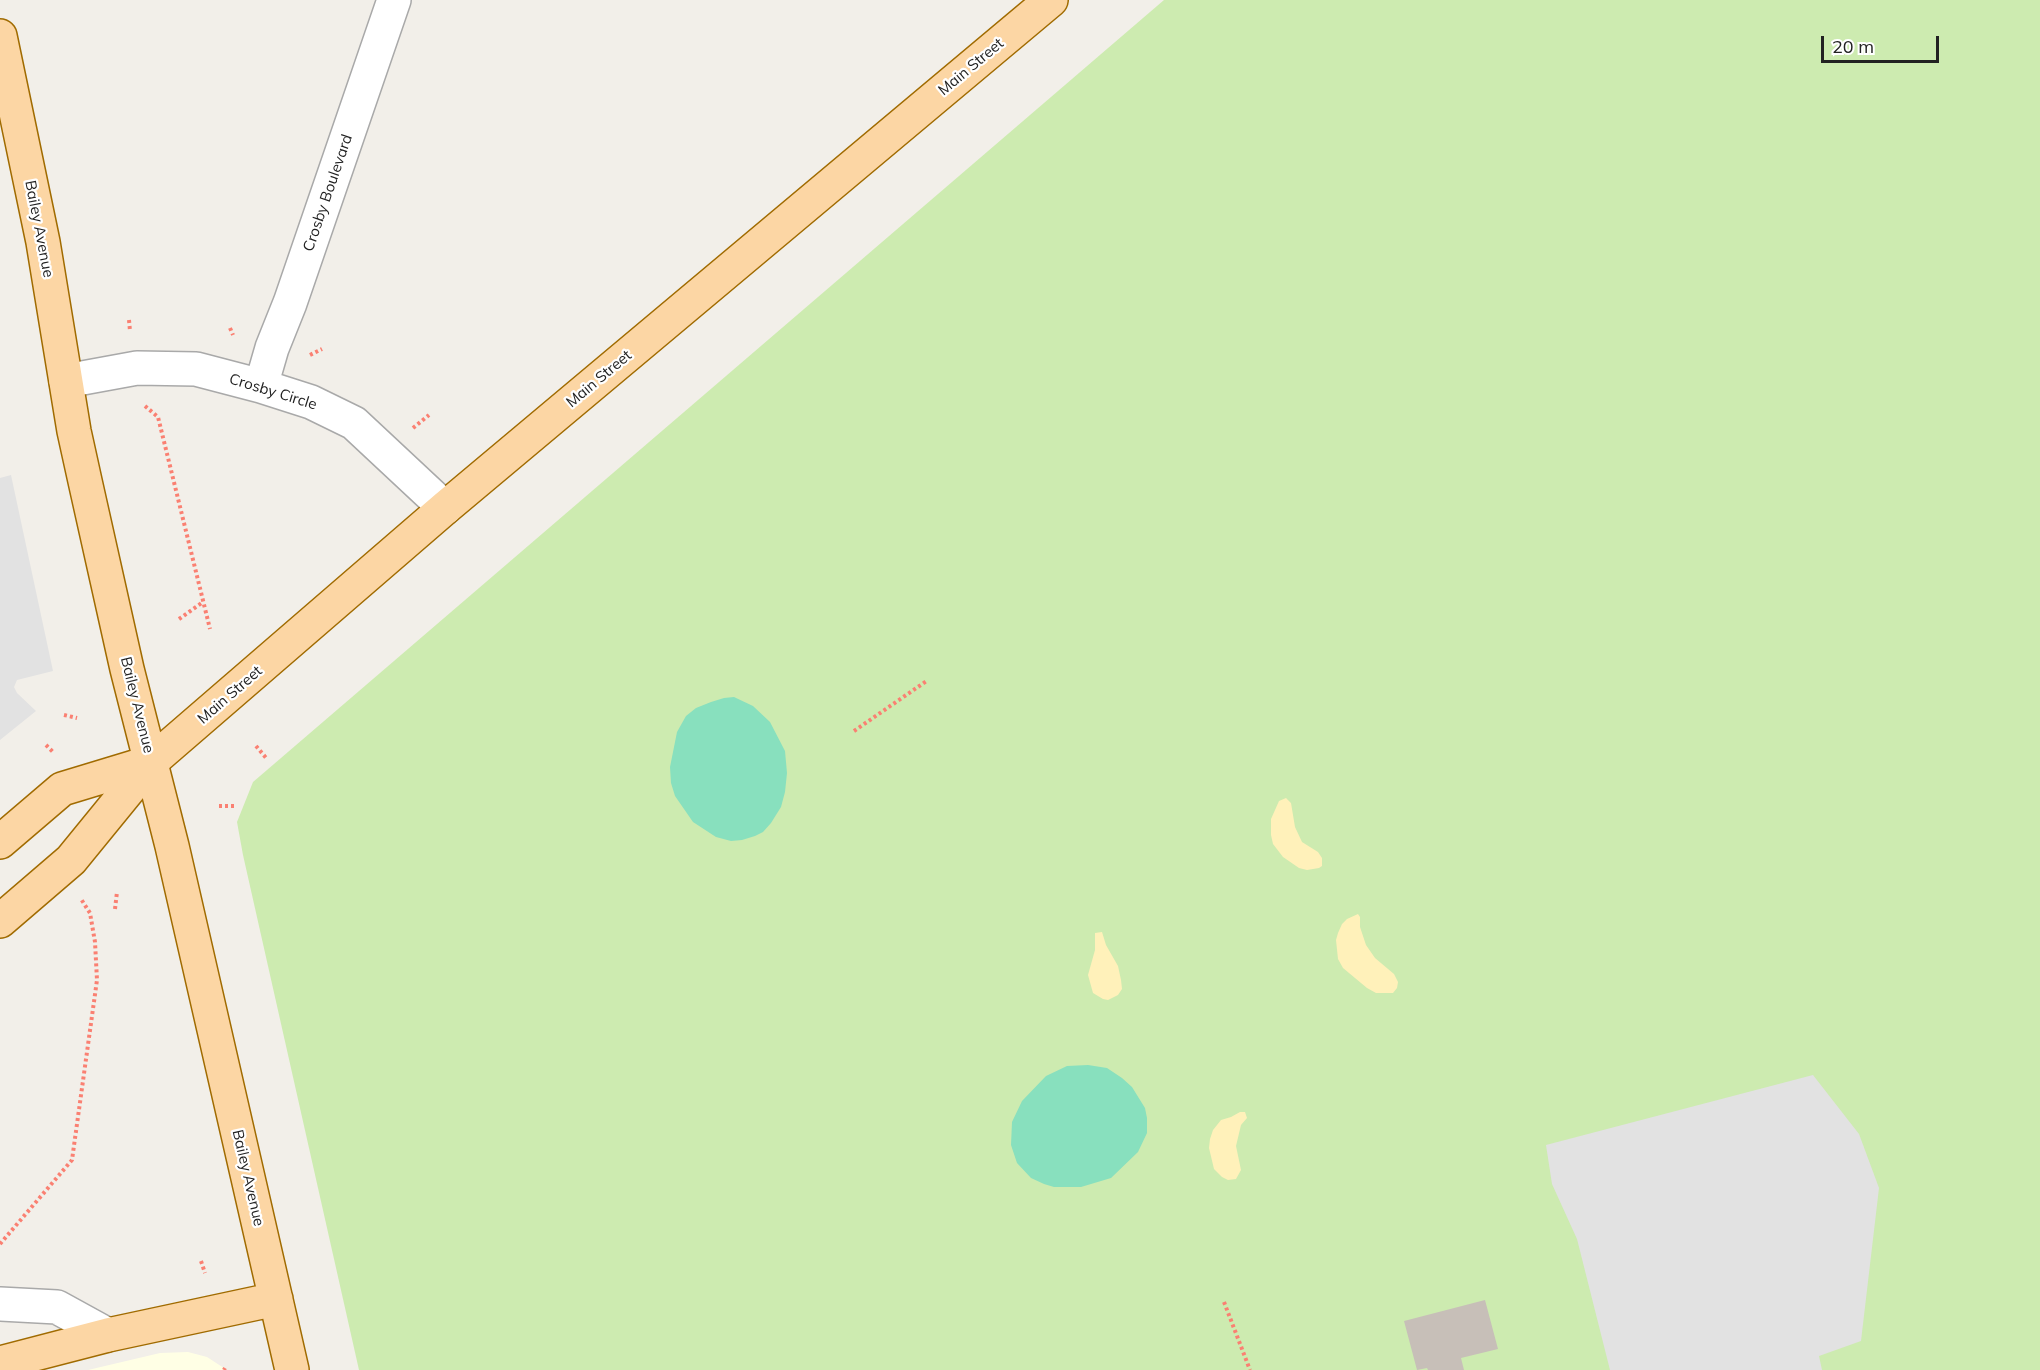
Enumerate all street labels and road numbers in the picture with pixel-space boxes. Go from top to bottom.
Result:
street label: Main Street [935,35,1007,99]
street label: Crosby Boulevard [300,132,356,254]
street label: Bailey Avenue [21,179,57,279]
street label: Main Street [563,347,635,411]
street label: Crosby Circle [227,370,319,414]
street label: Bailey Avenue [116,655,158,755]
street label: Main Street [194,662,266,728]
street label: Bailey Avenue [228,1128,268,1228]

